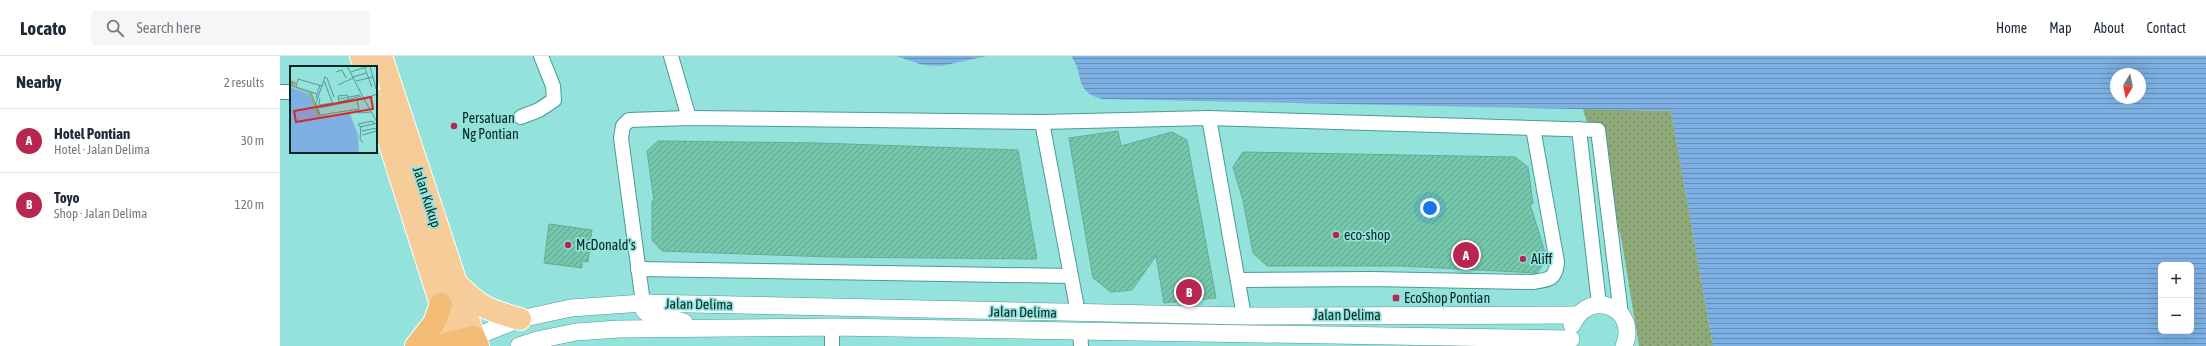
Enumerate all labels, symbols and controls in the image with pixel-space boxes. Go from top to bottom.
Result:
search box [90,10,370,46]
text: Locato [20,17,66,39]
icon: search [104,17,126,39]
text: Search here [136,19,201,36]
text: Home [1996,20,2027,36]
text: Map [2049,20,2072,36]
text: About [2094,20,2125,36]
text: Contact [2147,20,2186,36]
inset map [290,66,377,153]
north arrow [2110,68,2146,104]
text: Nearby [16,72,62,92]
text: 2 results [224,75,264,90]
place label: Persatuan Ng Pontian [462,110,519,142]
marker: Persatuan Ng Pontian [449,121,459,131]
text: Hotel Pontian [54,125,130,142]
text: A [26,133,32,148]
text: 30 m [241,133,264,148]
text: Hotel · Jalan Delima [54,142,150,157]
street label: Jalan Kukup [410,165,444,230]
text: Toyo [54,189,80,206]
text: B [26,197,32,212]
text: 120 m [235,197,264,212]
your location [1420,198,1440,218]
text: Shop · Jalan Delima [54,206,147,221]
place label: eco-shop [1344,227,1391,243]
marker: eco-shop [1331,230,1341,240]
place label: McDonald's [576,237,636,253]
marker: McDonald's [563,240,573,250]
pin: A [1453,240,1479,270]
place label: Aliff [1531,251,1553,267]
marker: Aliff [1518,254,1528,264]
map controls [2158,262,2194,334]
button: + [2158,262,2194,298]
pin: B [1176,277,1202,307]
place label: EcoShop Pontian [1404,290,1490,306]
marker: EcoShop Pontian [1391,293,1401,303]
street label: Jalan Delima [665,295,733,313]
button: − [2158,298,2194,334]
street label: Jalan Delima [989,303,1057,321]
street label: Jalan Delima [1313,307,1381,323]

